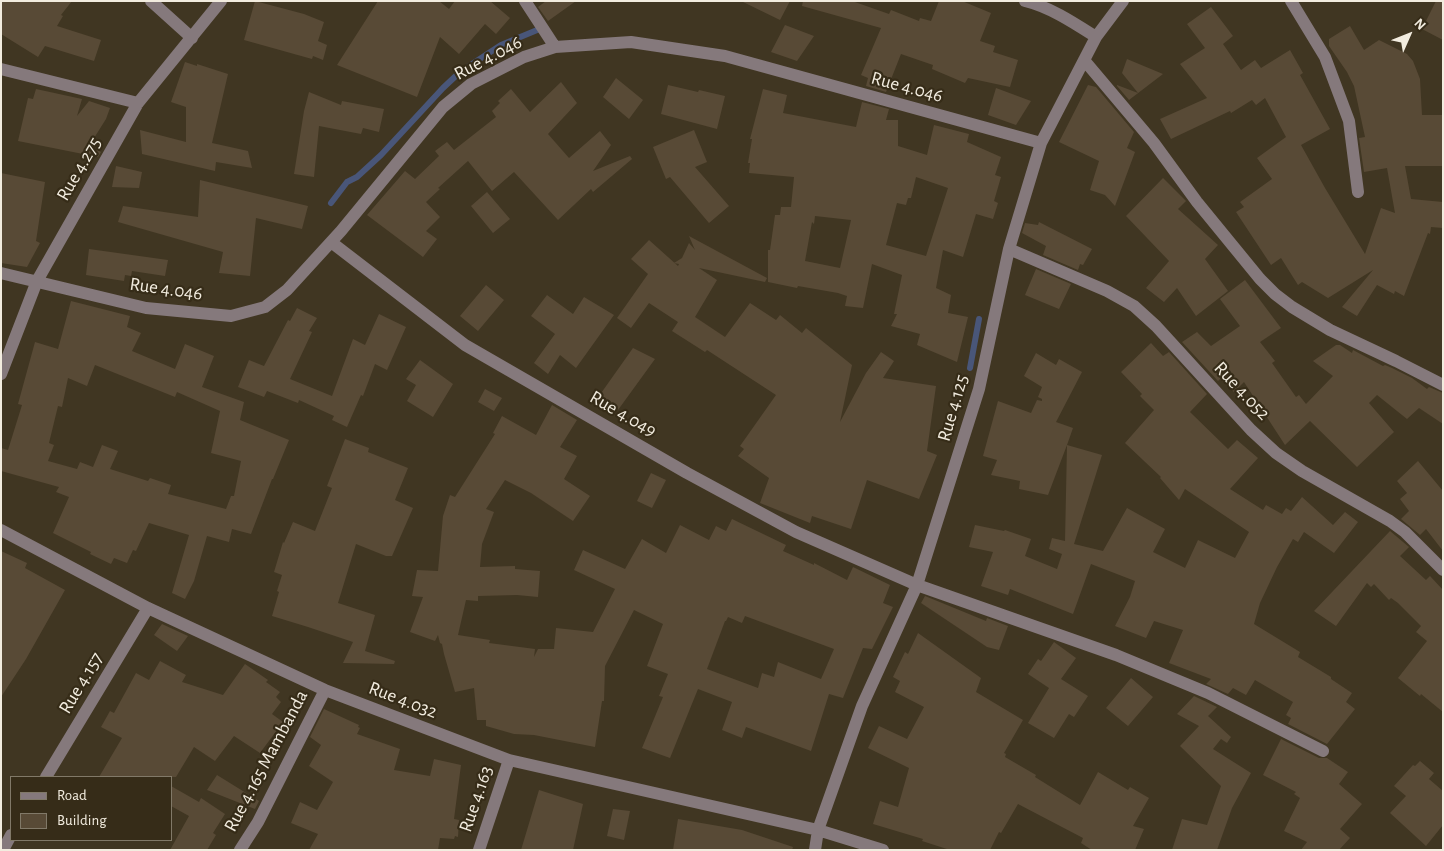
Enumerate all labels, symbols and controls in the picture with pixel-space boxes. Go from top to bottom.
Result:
north arrow [1384,10,1434,60]
text: N [1411,16,1428,33]
street label: Rue 4.046 [450,31,526,85]
street label: Rue 4.046 [869,67,945,107]
street label: Rue 4.275 [52,133,106,205]
street label: Rue 4.046 [128,273,204,305]
street label: Rue 4.052 [1209,357,1275,425]
street label: Rue 4.125 [933,372,973,444]
street label: Rue 4.049 [586,386,660,442]
street label: Rue 4.157 [54,648,108,718]
street label: Rue 4.032 [365,677,441,723]
street label: Rue 4.165 Mambanda [219,686,313,836]
street label: Rue 4.163 [454,763,498,835]
legend [10,776,172,841]
text: Road [57,788,87,803]
text: Building [57,813,107,828]

